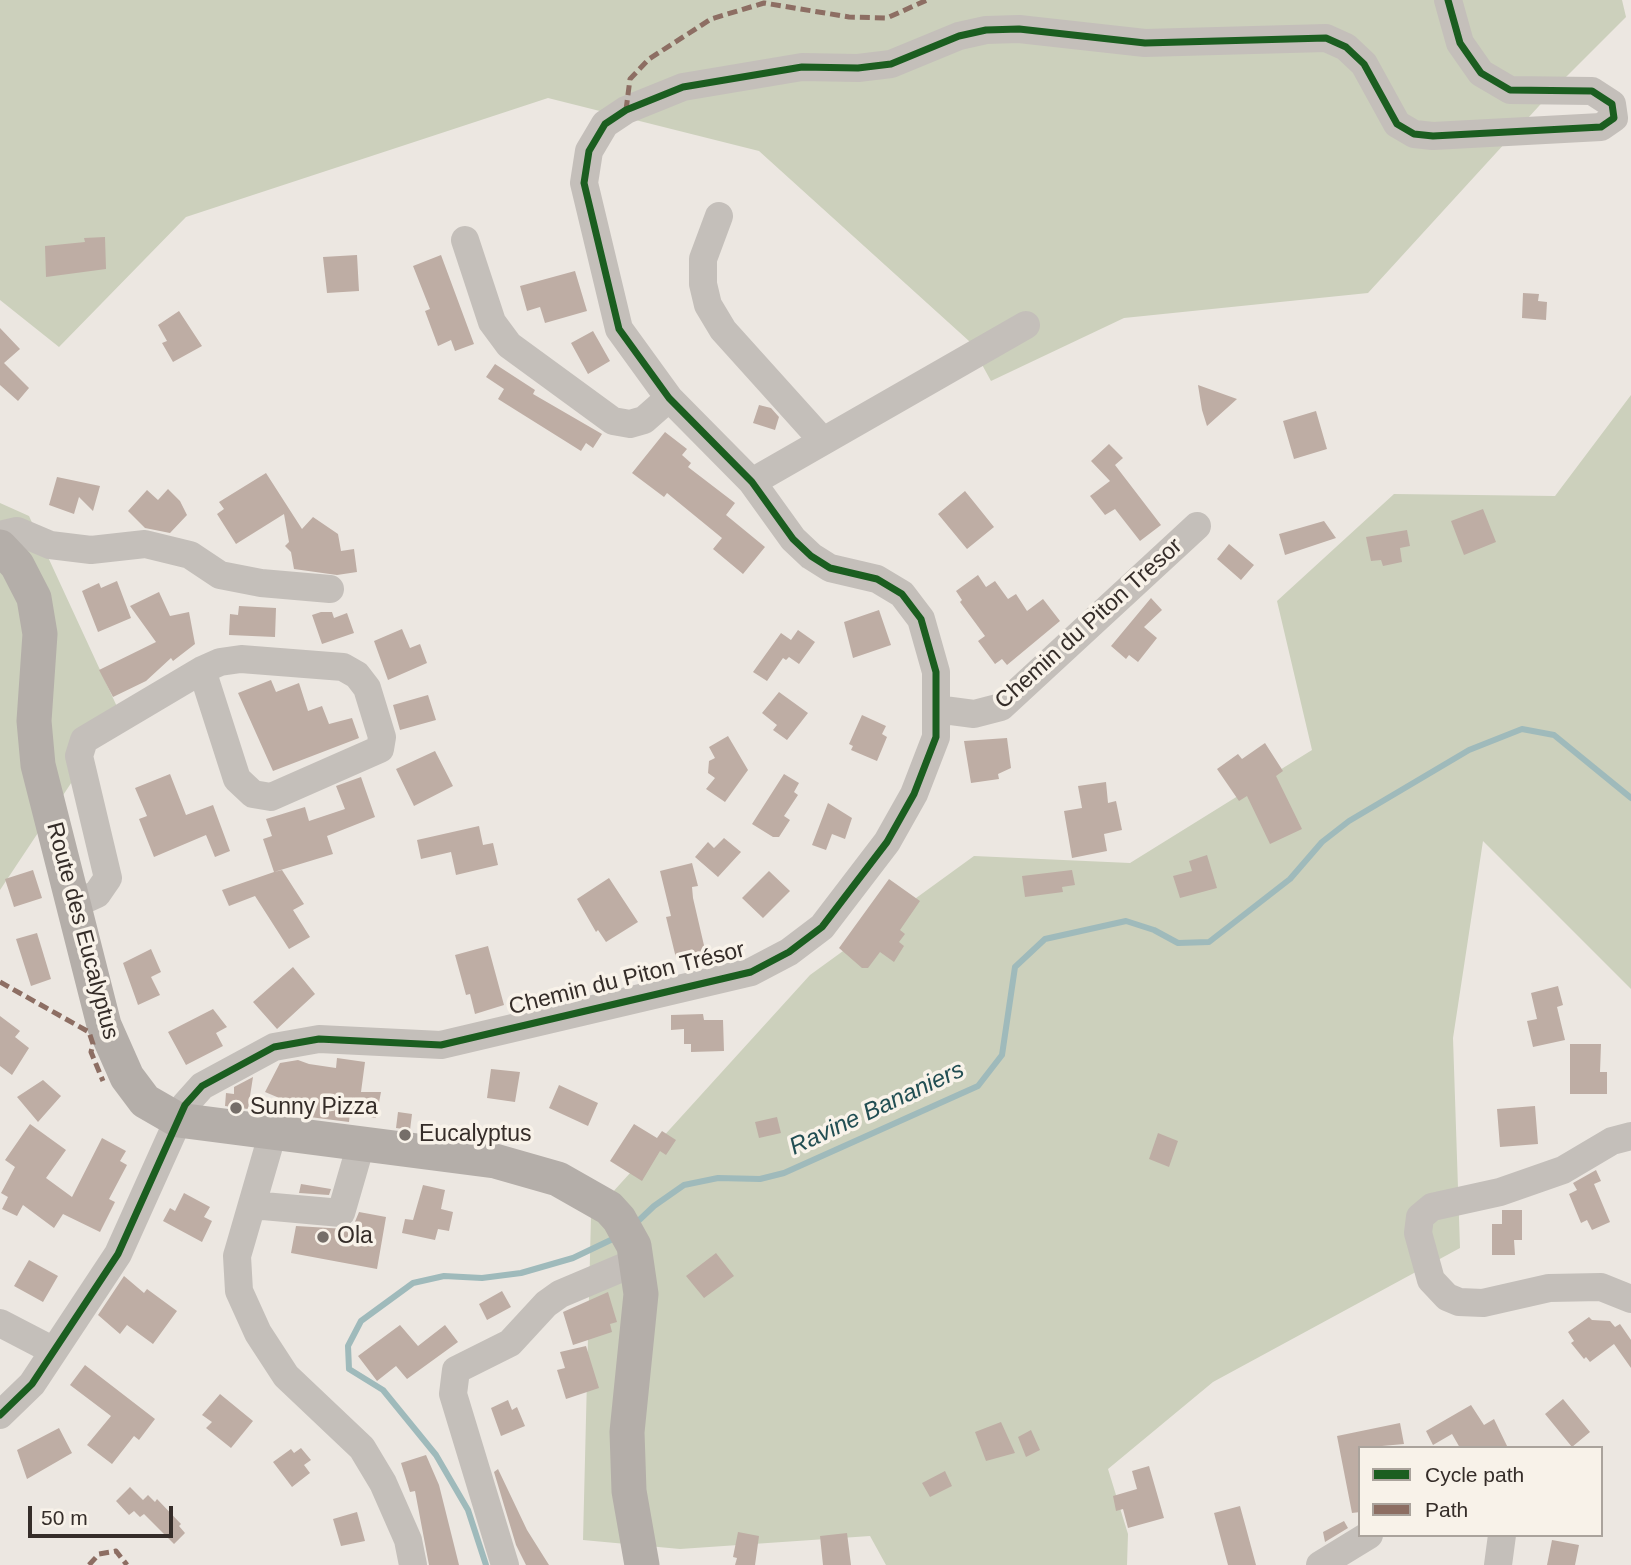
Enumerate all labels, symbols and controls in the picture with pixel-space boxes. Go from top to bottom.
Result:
street label: Chemin du Piton Tresor [990,533,1188,715]
street label: Route des Eucalyptus [40,819,124,1043]
street label: Chemin du Piton Trésor [506,936,748,1022]
water label: Ravine Bananiers [785,1056,969,1162]
place label: Sunny Pizza [250,1094,378,1122]
marker: Sunny Pizza [228,1100,244,1116]
place label: Eucalyptus [419,1121,532,1149]
marker: Eucalyptus [397,1127,413,1143]
place label: Ola [337,1223,373,1251]
marker: Ola [315,1229,331,1245]
legend [1358,1446,1603,1537]
text: Cycle path [1425,1463,1524,1486]
scale bar [32,1492,177,1536]
text: Path [1425,1498,1468,1521]
text: 50 m [41,1506,88,1529]

